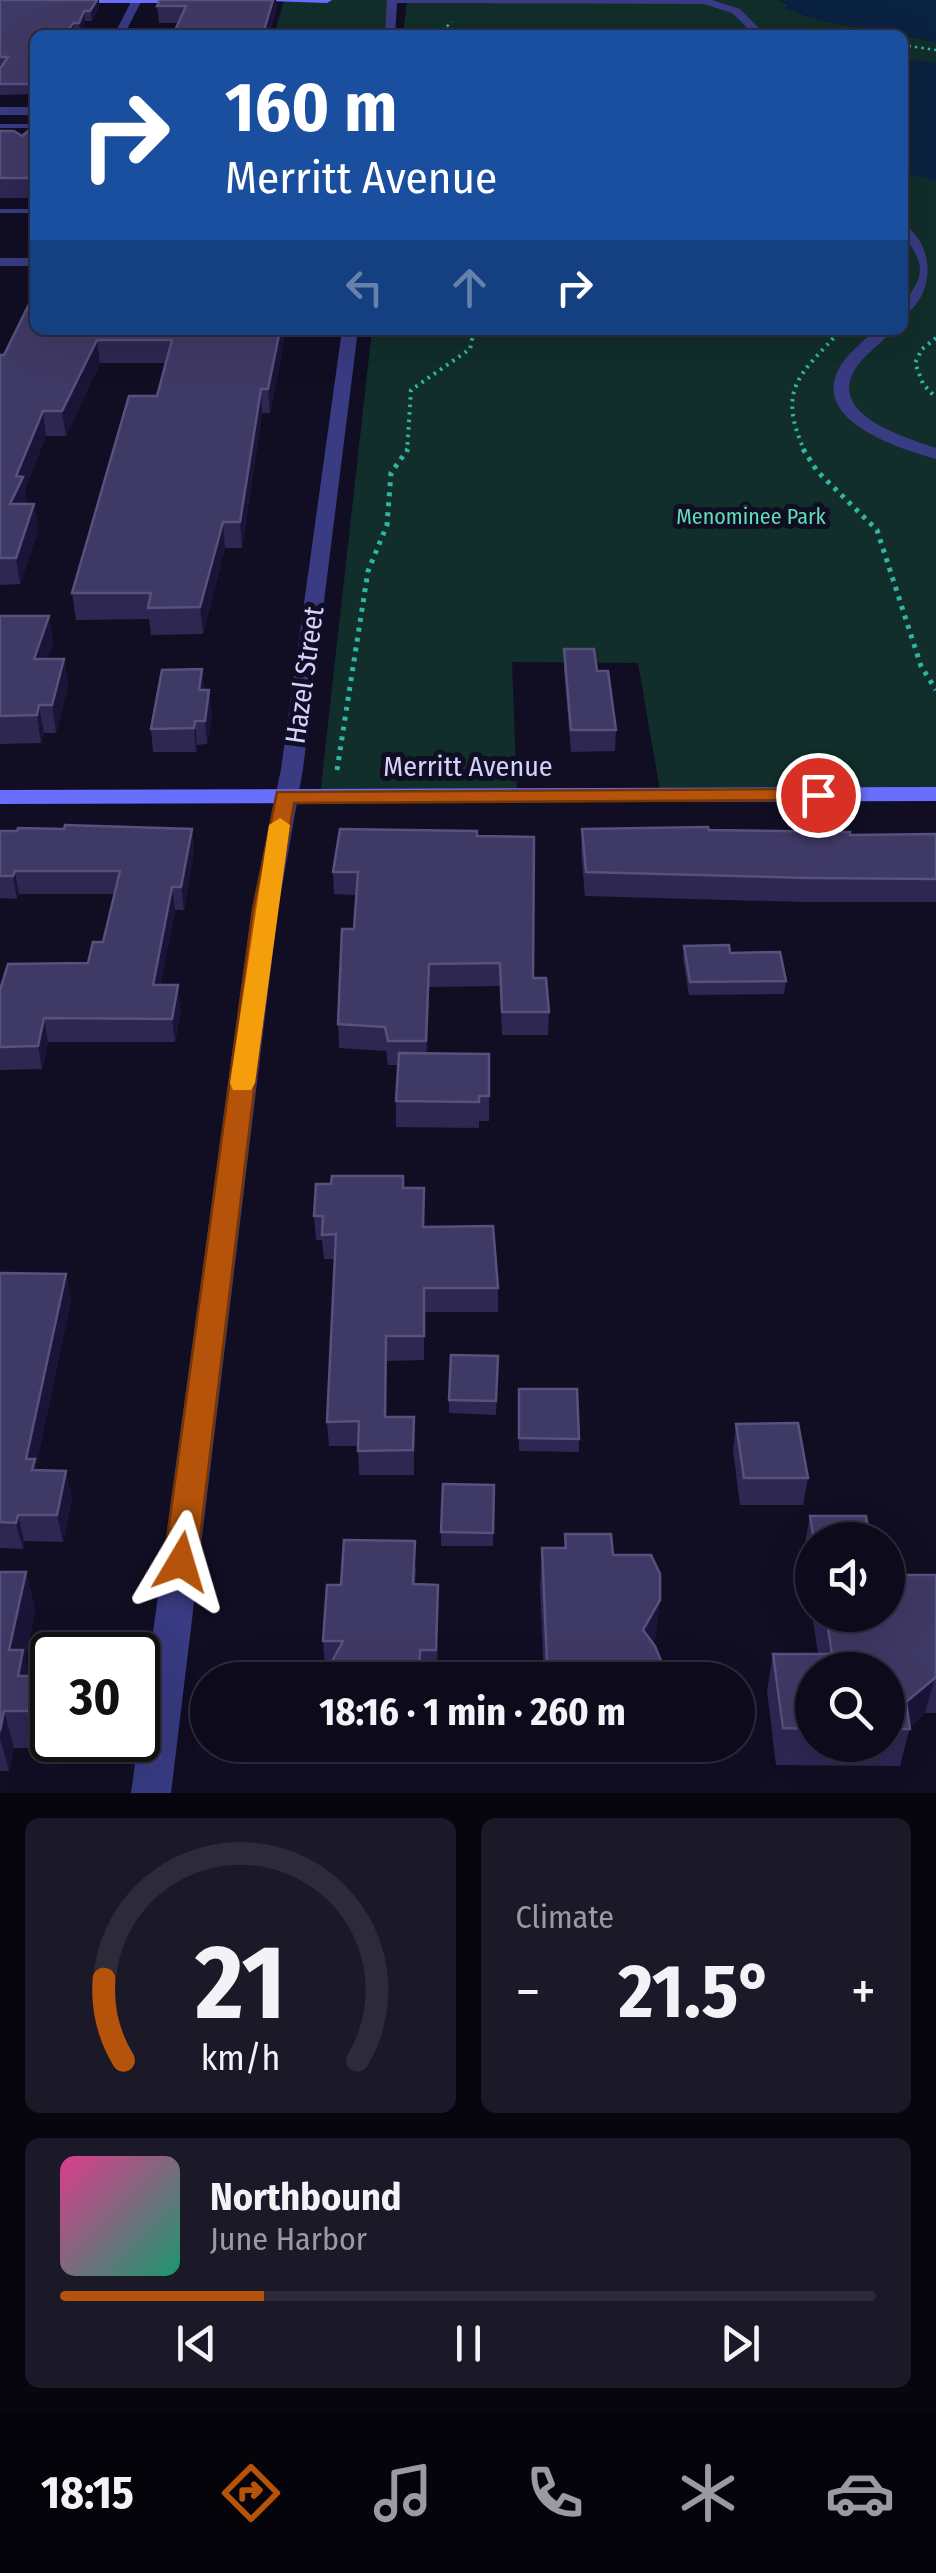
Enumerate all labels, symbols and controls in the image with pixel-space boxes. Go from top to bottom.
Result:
text: 160 m [225,66,397,150]
icon: right [60,70,190,200]
text: Merritt Avenue [225,151,497,205]
icon: left [337,260,392,315]
icon: ahead [442,260,497,315]
icon: right [547,260,602,315]
park label: Menominee Park [676,503,827,530]
street label: Hazel Street [279,604,331,746]
street label: Merritt Avenue [383,750,553,783]
pin [776,753,861,838]
icon: arrive [791,768,846,823]
position arrow [129,1510,233,1614]
map controls [795,1522,905,1762]
button: sound [795,1522,905,1632]
speed limit sign: 30 [30,1632,160,1762]
button: search [795,1652,905,1762]
text: 18:16 · 1 min · 260 m [319,1689,626,1735]
text: Climate [516,1898,614,1936]
text: 21 [194,1921,285,2046]
text: 21.5° [619,1947,773,2037]
text: − [516,1959,540,2025]
text: + [851,1959,876,2025]
text: km/h [200,2037,280,2079]
text: Northbound [210,2174,402,2220]
text: June Harbor [210,2220,367,2258]
icon: previous [169,2316,224,2371]
icon: pause [441,2316,496,2371]
icon: next [713,2316,768,2371]
icon: directions [216,2458,286,2528]
icon: music [368,2458,438,2528]
icon: phone [520,2458,590,2528]
icon: climate [673,2458,743,2528]
icon: car [825,2458,895,2528]
text: 18:15 [41,2466,134,2520]

